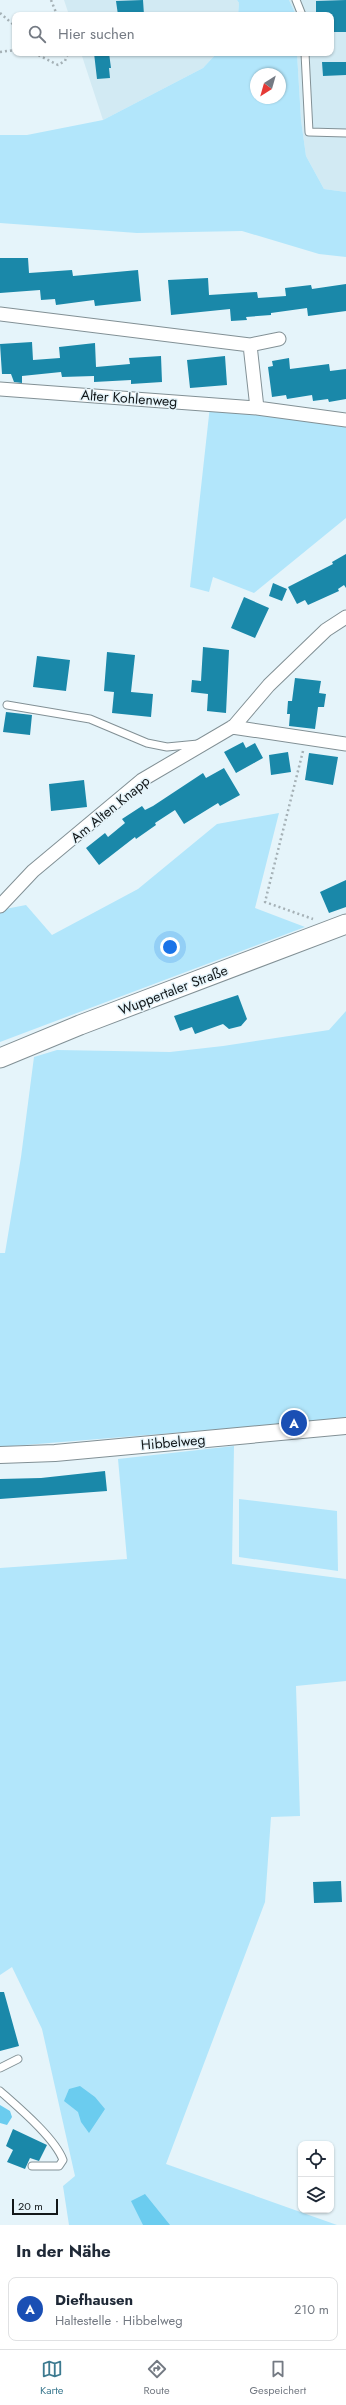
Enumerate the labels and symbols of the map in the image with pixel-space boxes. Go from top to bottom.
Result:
north arrow [250,68,286,104]
street label: Alter Kohlenweg [80,385,178,411]
street label: Am Alten Knapp [66,771,154,847]
your location [160,937,180,957]
street label: Wuppertaler Straße [116,960,230,1020]
pin: A [281,1408,307,1438]
street label: Hibbelweg [140,1429,206,1455]
scale bar [12,2197,58,2216]

